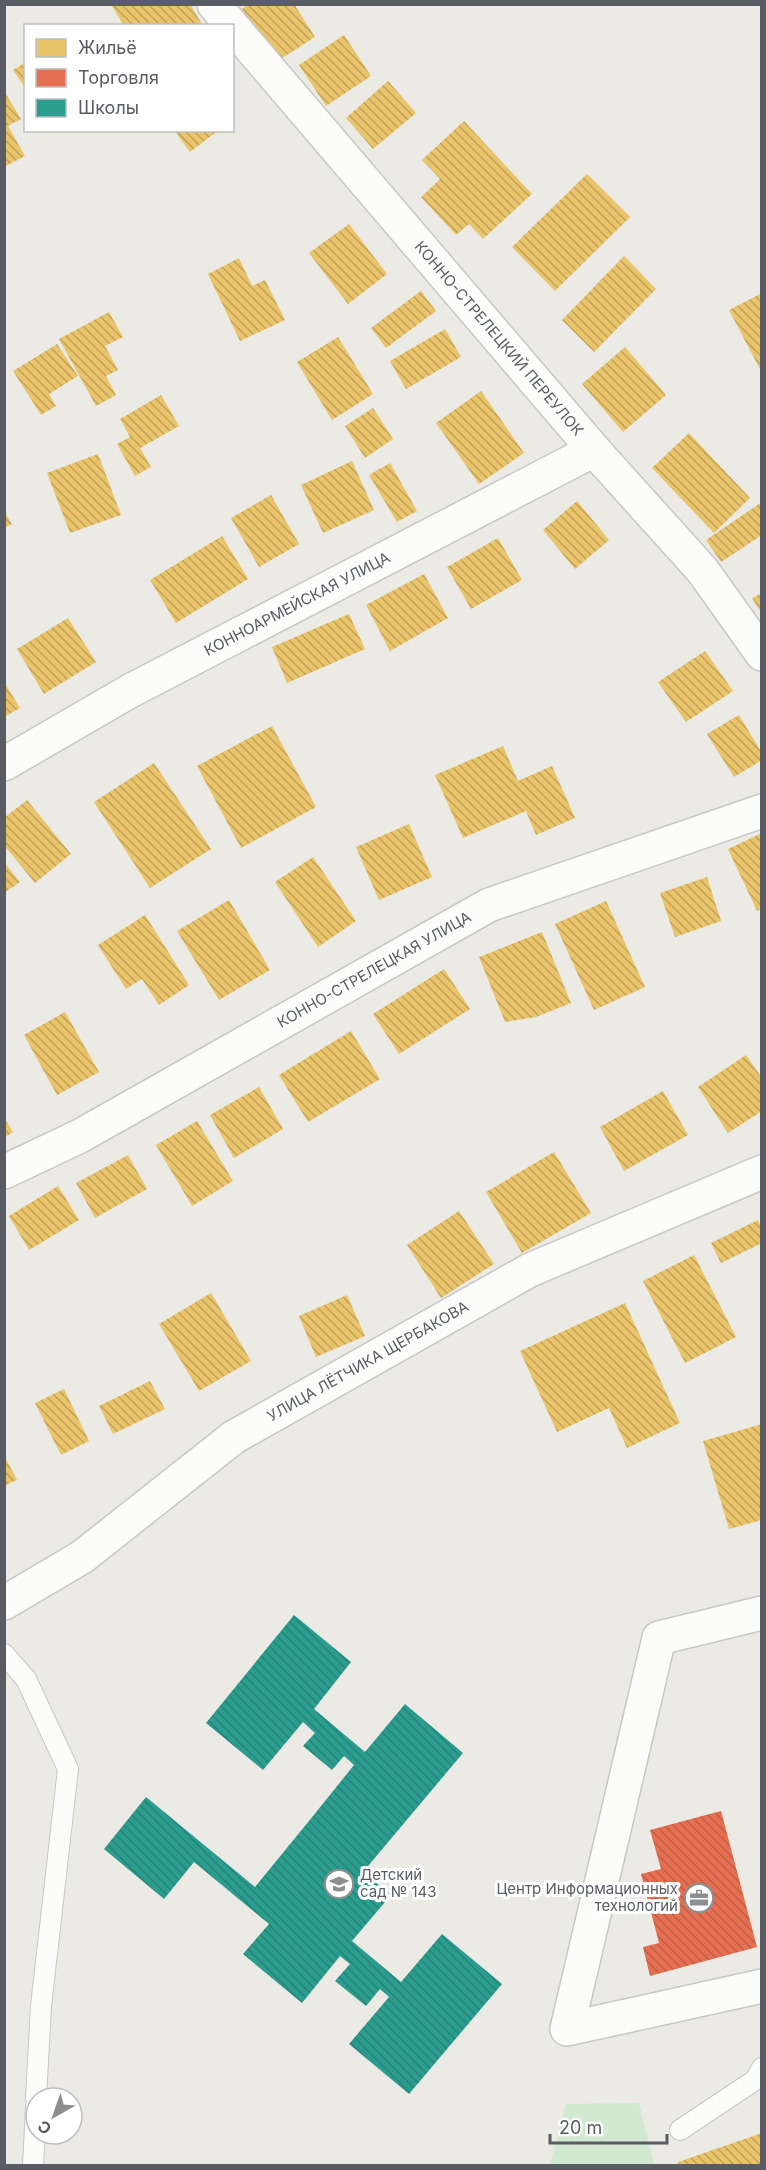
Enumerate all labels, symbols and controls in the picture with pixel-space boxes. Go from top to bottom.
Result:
legend [24,24,234,132]
text: Жильё [78,37,137,58]
text: Торговля [78,67,159,88]
text: Школы [78,97,139,118]
street label: КОННО-СТРЕЛЕЦКИЙ ПЕРЕУЛОК [411,237,588,440]
street label: КОННОАРМЕЙСКАЯ УЛИЦА [201,548,393,660]
street label: КОННО-СТРЕЛЕЦКАЯ УЛИЦА [274,907,474,1032]
street label: УЛИЦА ЛЁТЧИКА ЩЕРБАКОВА [264,1297,472,1425]
place label: Детский сад № 143 [360,1865,436,1901]
school or university icon: Детский сад № 143 [323,1868,355,1900]
place label: Центр Информационных технологий [496,1879,678,1915]
office icon: Центр Информационных технологий [683,1882,715,1914]
north arrow [24,2086,84,2146]
scale bar [550,2107,667,2145]
text: С [33,2116,55,2139]
text: 20 m [559,2117,602,2138]

